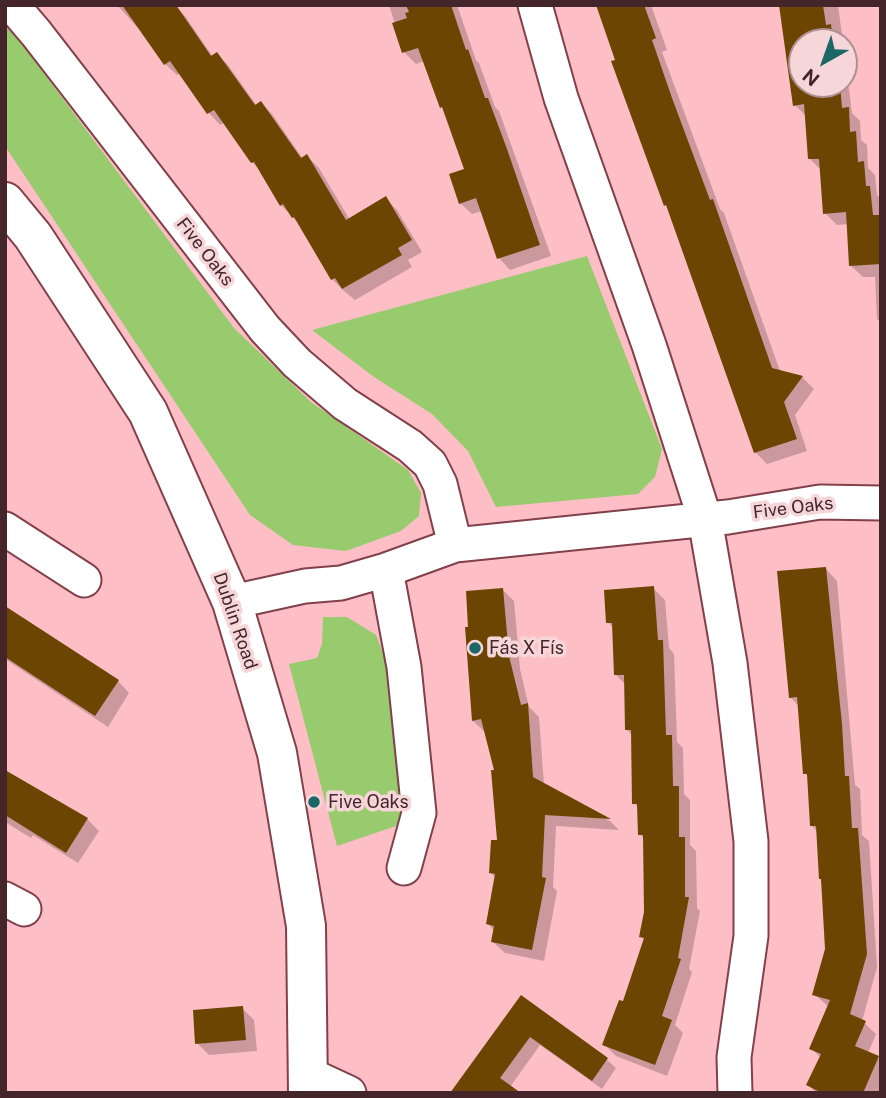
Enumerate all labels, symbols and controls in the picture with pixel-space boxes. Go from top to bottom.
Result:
north arrow [788,28,858,98]
text: N [798,64,824,91]
street label: Five Oaks [172,214,238,290]
street label: Five Oaks [752,492,834,524]
street label: Dublin Road [208,570,262,672]
place label: Fás X Fís [489,637,564,659]
marker: Fás X Fís [467,640,483,656]
place label: Five Oaks [328,791,409,813]
marker: Five Oaks [306,794,322,810]

